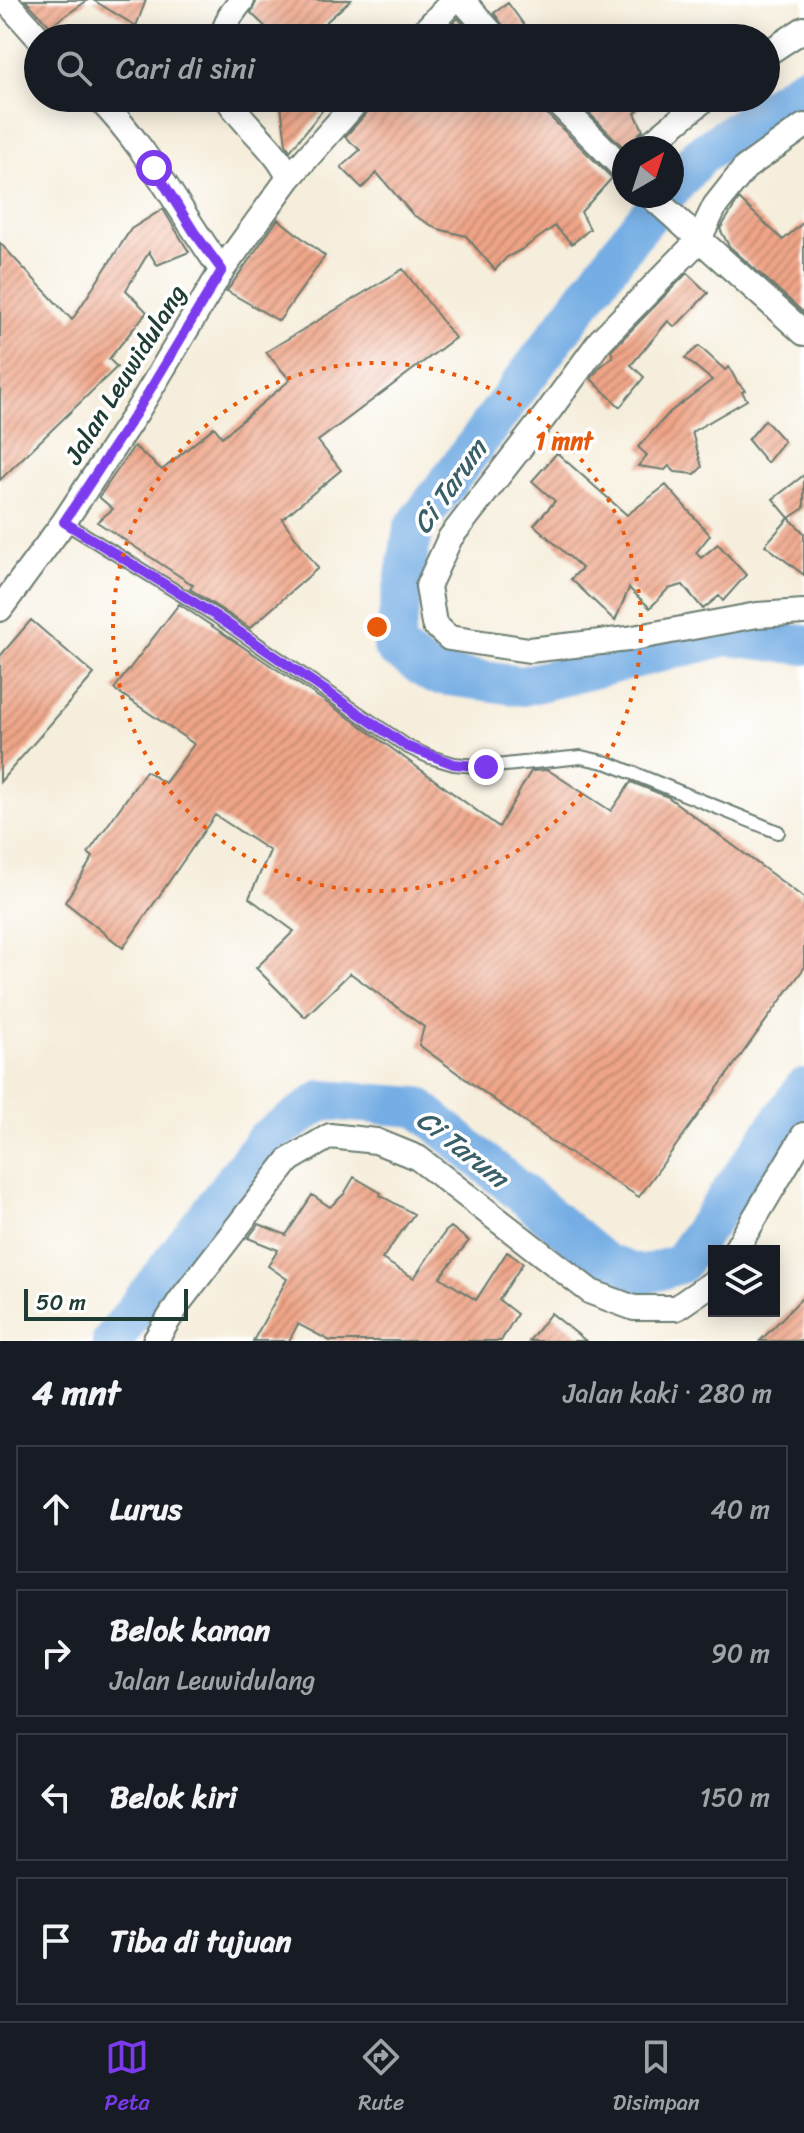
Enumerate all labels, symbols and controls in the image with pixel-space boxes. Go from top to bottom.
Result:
search box [24,24,780,112]
text: Cari di sini [116,41,255,95]
icon: search [52,46,96,90]
north arrow [612,136,684,208]
route start [136,150,172,186]
street label: Jalan Leuwidulang [51,275,199,474]
text: 1 mnt [535,420,594,462]
water label: Ci Tarum [399,426,502,544]
centre of rings [363,613,391,641]
route end [468,749,504,785]
water label: Ci Tarum [405,1096,522,1202]
map controls [708,1245,780,1317]
button: layers [708,1245,780,1317]
text: 50 m [36,1283,86,1322]
scale bar [24,1285,188,1321]
text: 4 mnt [32,1363,120,1423]
text: Jalan kaki · 280 m [563,1370,772,1416]
text: Lurus [110,1482,182,1536]
text: 40 m [711,1486,770,1532]
icon: ahead [34,1487,78,1531]
text: Belok kanan [110,1603,270,1657]
text: 90 m [711,1630,770,1676]
icon: right [34,1631,78,1675]
text: Jalan Leuwidulang [110,1657,315,1703]
text: Belok kiri [110,1770,237,1824]
text: 150 m [700,1774,770,1820]
icon: left [34,1775,78,1819]
text: Tiba di tujuan [110,1914,291,1968]
icon: arrive [34,1919,78,1963]
tab: Peta [104,2035,150,2122]
tab: Rute [358,2035,404,2122]
tab: Disimpan [613,2035,700,2122]

